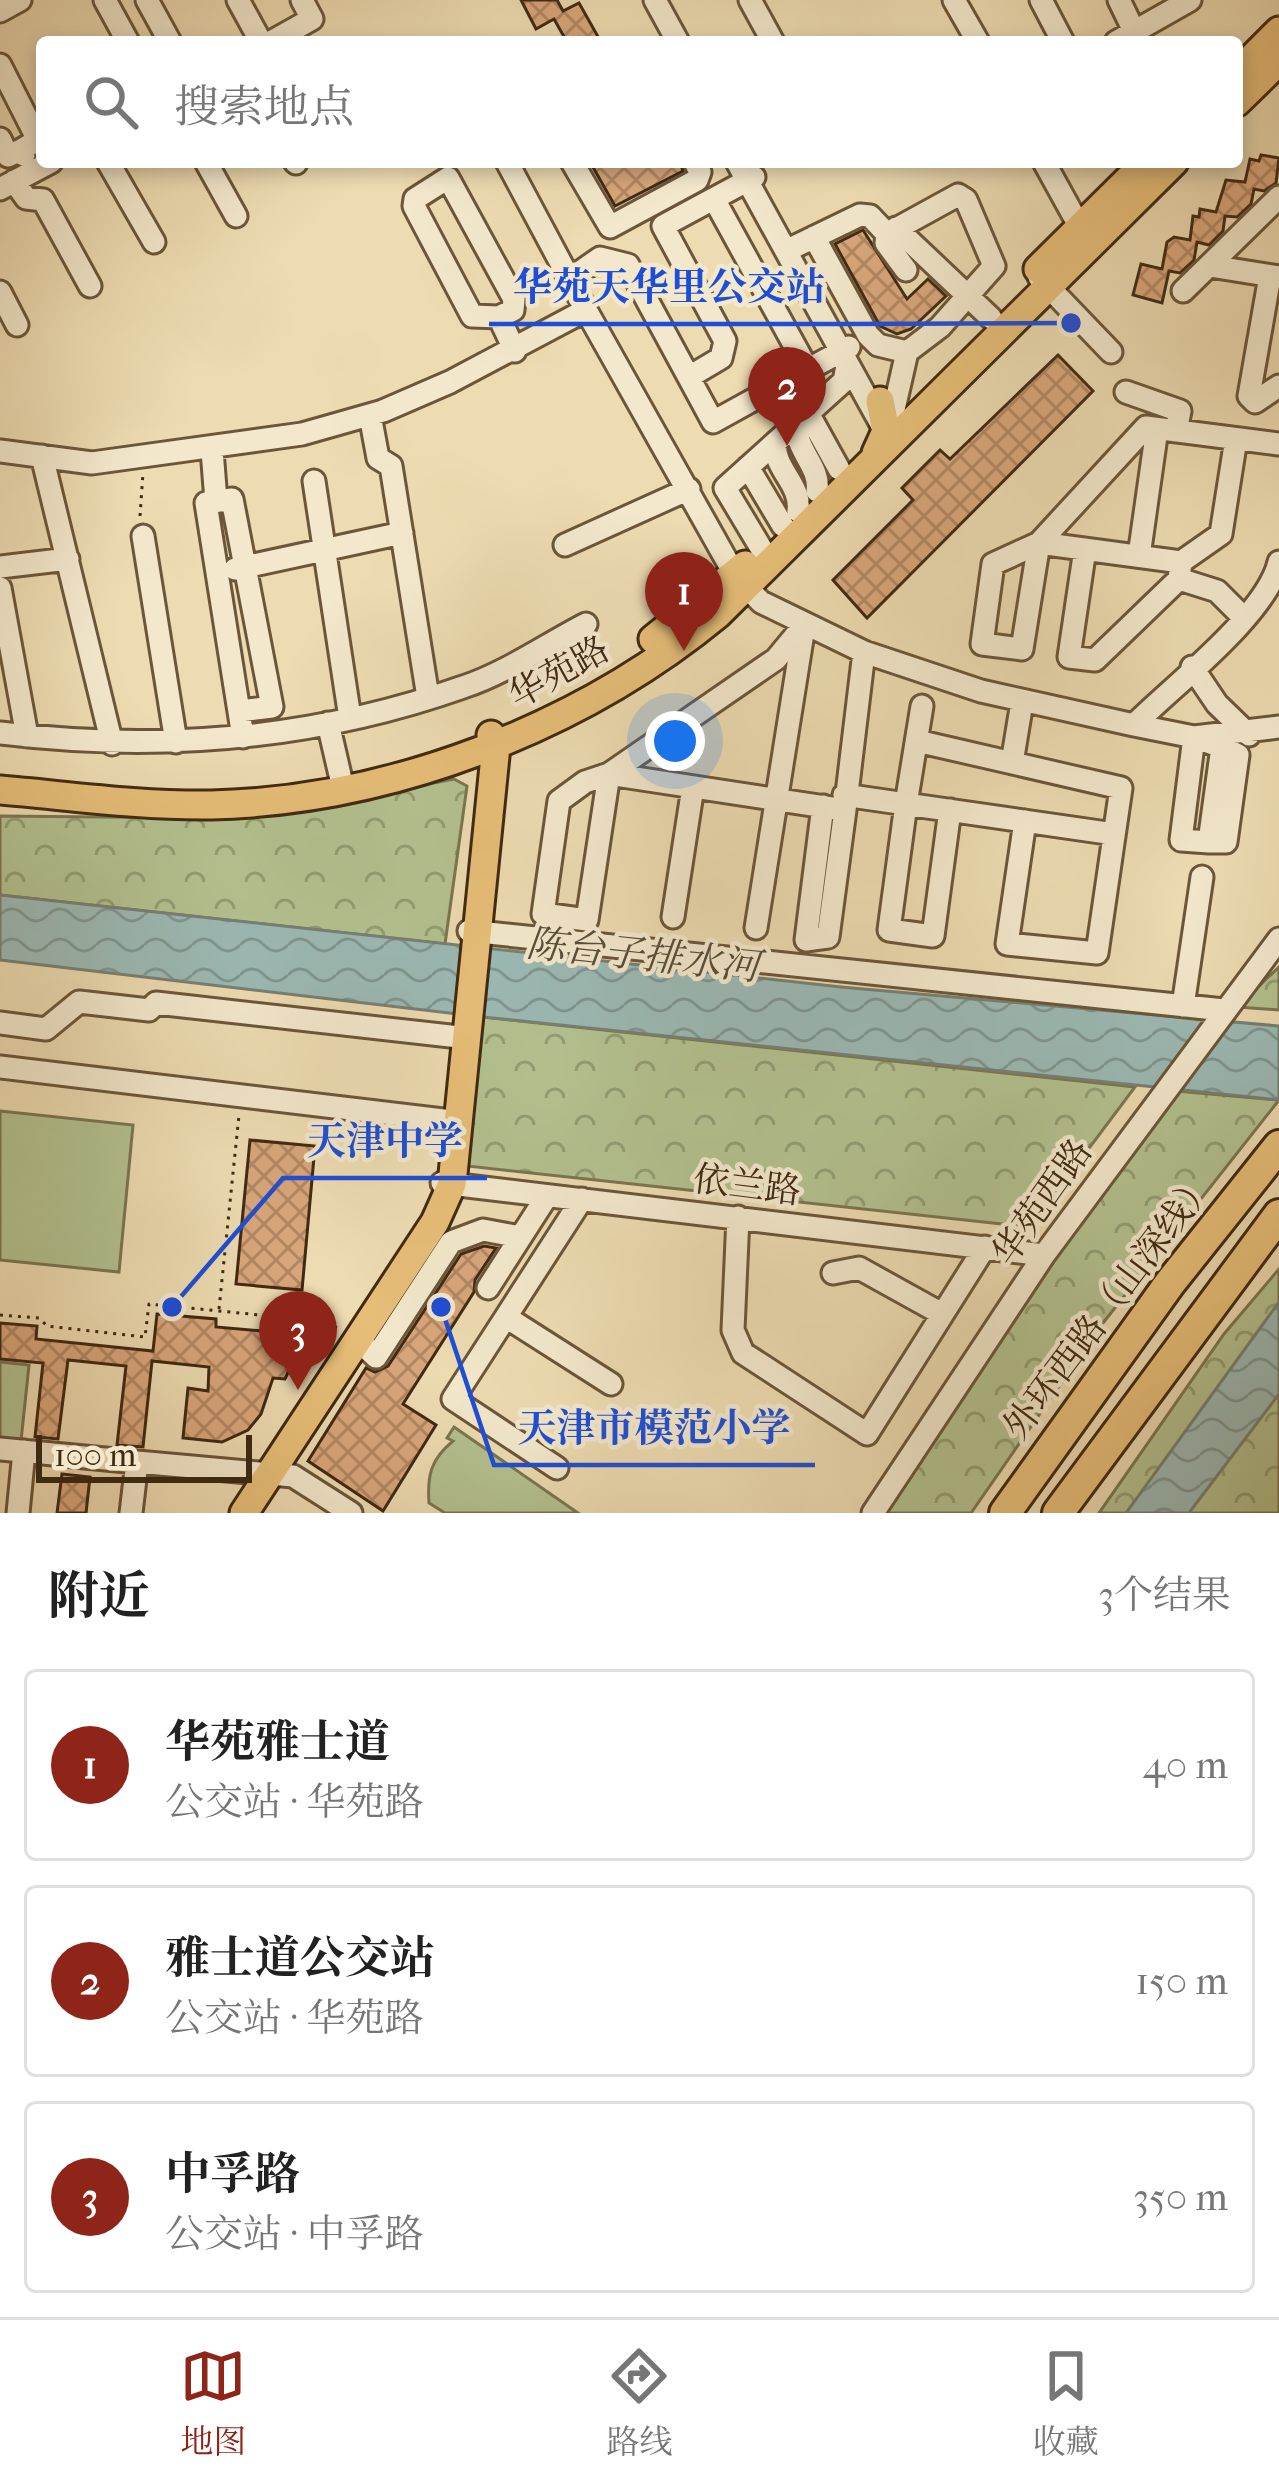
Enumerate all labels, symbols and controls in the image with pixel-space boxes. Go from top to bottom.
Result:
search box [36,36,1243,168]
icon: search [78,69,144,135]
text: 搜索地点 [174,81,354,134]
callout: 华苑天华里公交站 [489,249,849,324]
text: 华苑天华里公交站 [513,264,825,310]
pin: 2 [748,347,826,446]
pin: 1 [645,552,723,651]
street label: 华苑路 [502,627,616,717]
your location [645,711,705,771]
water label: 陈台子排水河 [524,920,768,991]
callout: 天津中学 [283,1103,487,1178]
text: 天津中学 [307,1118,463,1164]
street label: 华苑西路 [983,1131,1101,1273]
street label: 依兰路 [691,1158,803,1212]
street label: 外环西路（山深线） [995,1163,1223,1447]
pin: 3 [259,1291,337,1390]
callout: 天津市模范小学 [494,1390,815,1465]
text: 天津市模范小学 [517,1405,791,1451]
scale bar [36,1429,252,1482]
text: 100 m [54,1436,137,1475]
text: 附近 [48,1566,150,1626]
text: 3个结果 [1098,1572,1231,1618]
text: 华苑雅士道 [165,1716,390,1769]
text: 1 [83,1742,97,1788]
text: 40 m [1143,1742,1228,1788]
text: 公交站 · 华苑路 [165,1779,424,1825]
text: 雅士道公交站 [165,1932,435,1985]
text: 2 [80,1958,100,2004]
text: 150 m [1135,1958,1228,2004]
text: 公交站 · 华苑路 [165,1995,424,2041]
text: 中孚路 [165,2148,300,2201]
text: 3 [82,2174,98,2220]
text: 350 m [1133,2174,1228,2220]
text: 公交站 · 中孚路 [165,2211,424,2257]
tab: 地图 [180,2343,246,2462]
tab: 路线 [606,2343,672,2462]
tab: 收藏 [1033,2343,1099,2462]

